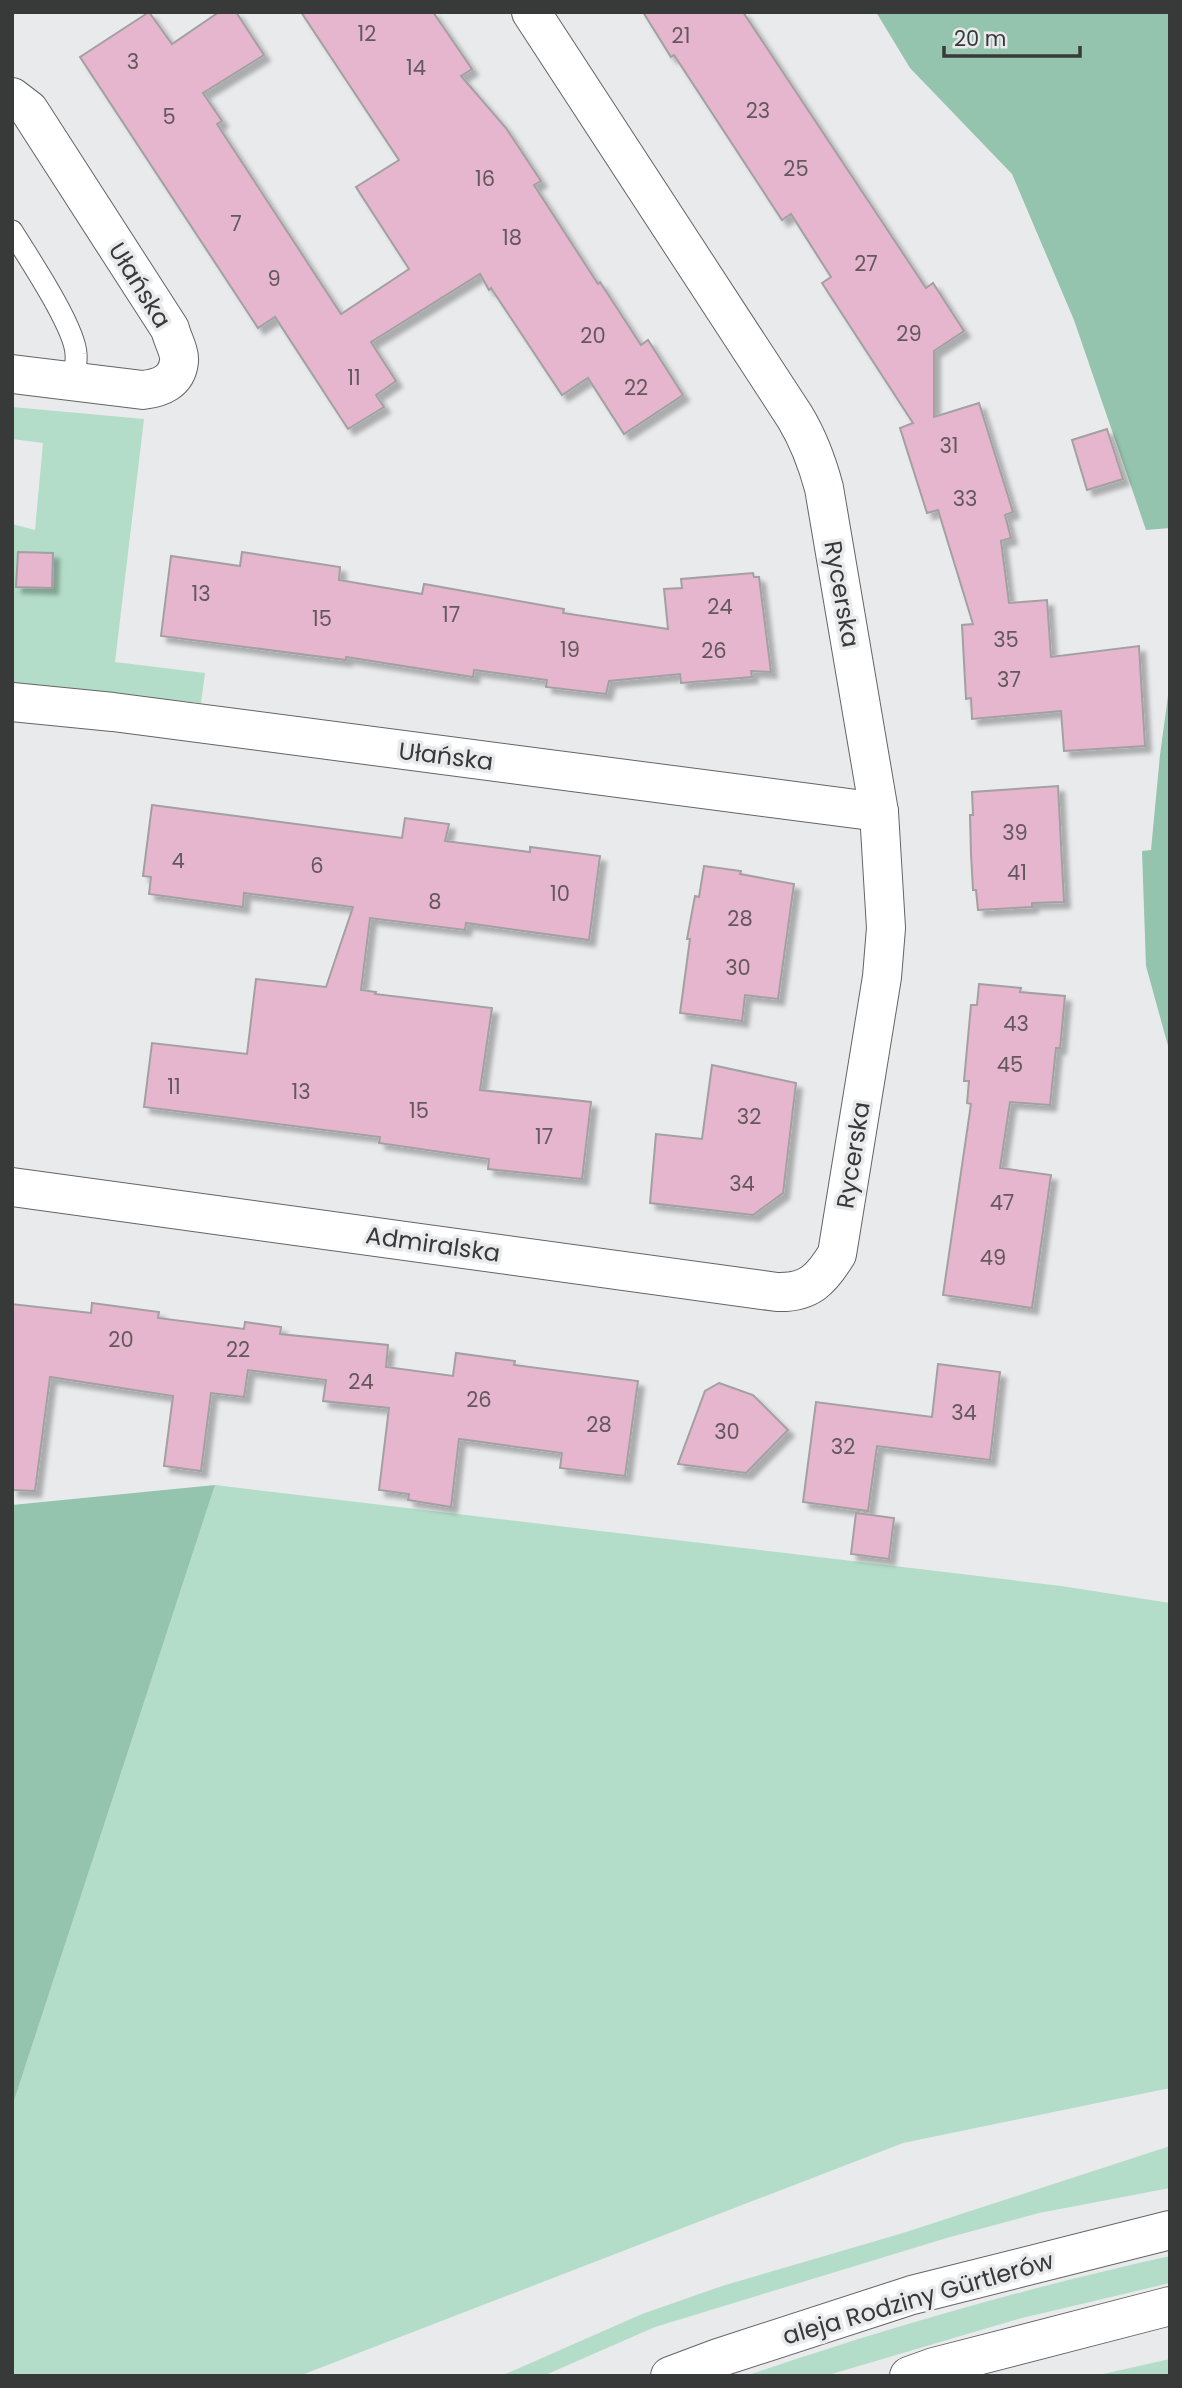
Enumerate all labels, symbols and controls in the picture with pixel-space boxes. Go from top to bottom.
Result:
scale bar [944,14,1080,58]
house number: 12 [358,19,376,48]
house number: 21 [672,21,690,50]
text: 20 m [954,24,1007,53]
house number: 3 [127,47,139,76]
house number: 14 [406,53,426,82]
house number: 23 [746,96,770,125]
house number: 5 [162,102,176,131]
house number: 25 [783,154,809,183]
house number: 16 [475,164,495,193]
house number: 7 [230,209,242,238]
house number: 18 [502,223,522,252]
street label: Ułańska [101,236,179,334]
house number: 27 [854,249,878,278]
house number: 9 [267,264,281,293]
house number: 29 [896,319,922,348]
house number: 20 [580,321,606,350]
house number: 11 [347,363,361,392]
house number: 22 [624,373,648,402]
house number: 31 [939,431,959,460]
house number: 33 [953,484,977,513]
street label: Rycerska [816,538,868,650]
house number: 13 [191,579,211,608]
house number: 24 [707,592,733,621]
house number: 17 [442,600,460,629]
house number: 15 [312,604,332,633]
house number: 35 [993,625,1019,654]
house number: 19 [560,635,580,664]
house number: 26 [701,636,727,665]
house number: 37 [997,665,1021,694]
street label: Ułańska [397,734,495,778]
house number: 39 [1002,818,1028,847]
house number: 4 [171,846,185,875]
house number: 6 [310,851,324,880]
house number: 41 [1007,858,1027,887]
house number: 10 [550,879,570,908]
house number: 8 [428,887,442,916]
house number: 28 [727,904,753,933]
house number: 30 [725,953,751,982]
house number: 43 [1003,1009,1029,1038]
house number: 45 [997,1050,1023,1079]
house number: 11 [167,1072,181,1101]
house number: 13 [291,1077,311,1106]
house number: 15 [409,1096,429,1125]
street label: Rycerska [828,1099,878,1211]
house number: 32 [737,1102,761,1131]
house number: 17 [535,1122,553,1151]
house number: 34 [729,1169,755,1198]
house number: 47 [990,1188,1014,1217]
street label: Admiralska [364,1218,502,1270]
house number: 49 [980,1243,1006,1272]
house number: 20 [108,1325,134,1354]
house number: 22 [226,1335,250,1364]
house number: 24 [348,1367,374,1396]
house number: 26 [466,1385,492,1414]
house number: 34 [951,1398,977,1427]
house number: 28 [586,1410,612,1439]
house number: 30 [714,1417,740,1446]
house number: 32 [831,1432,855,1461]
street label: aleja Rodziny Gürtlerów [779,2243,1058,2353]

